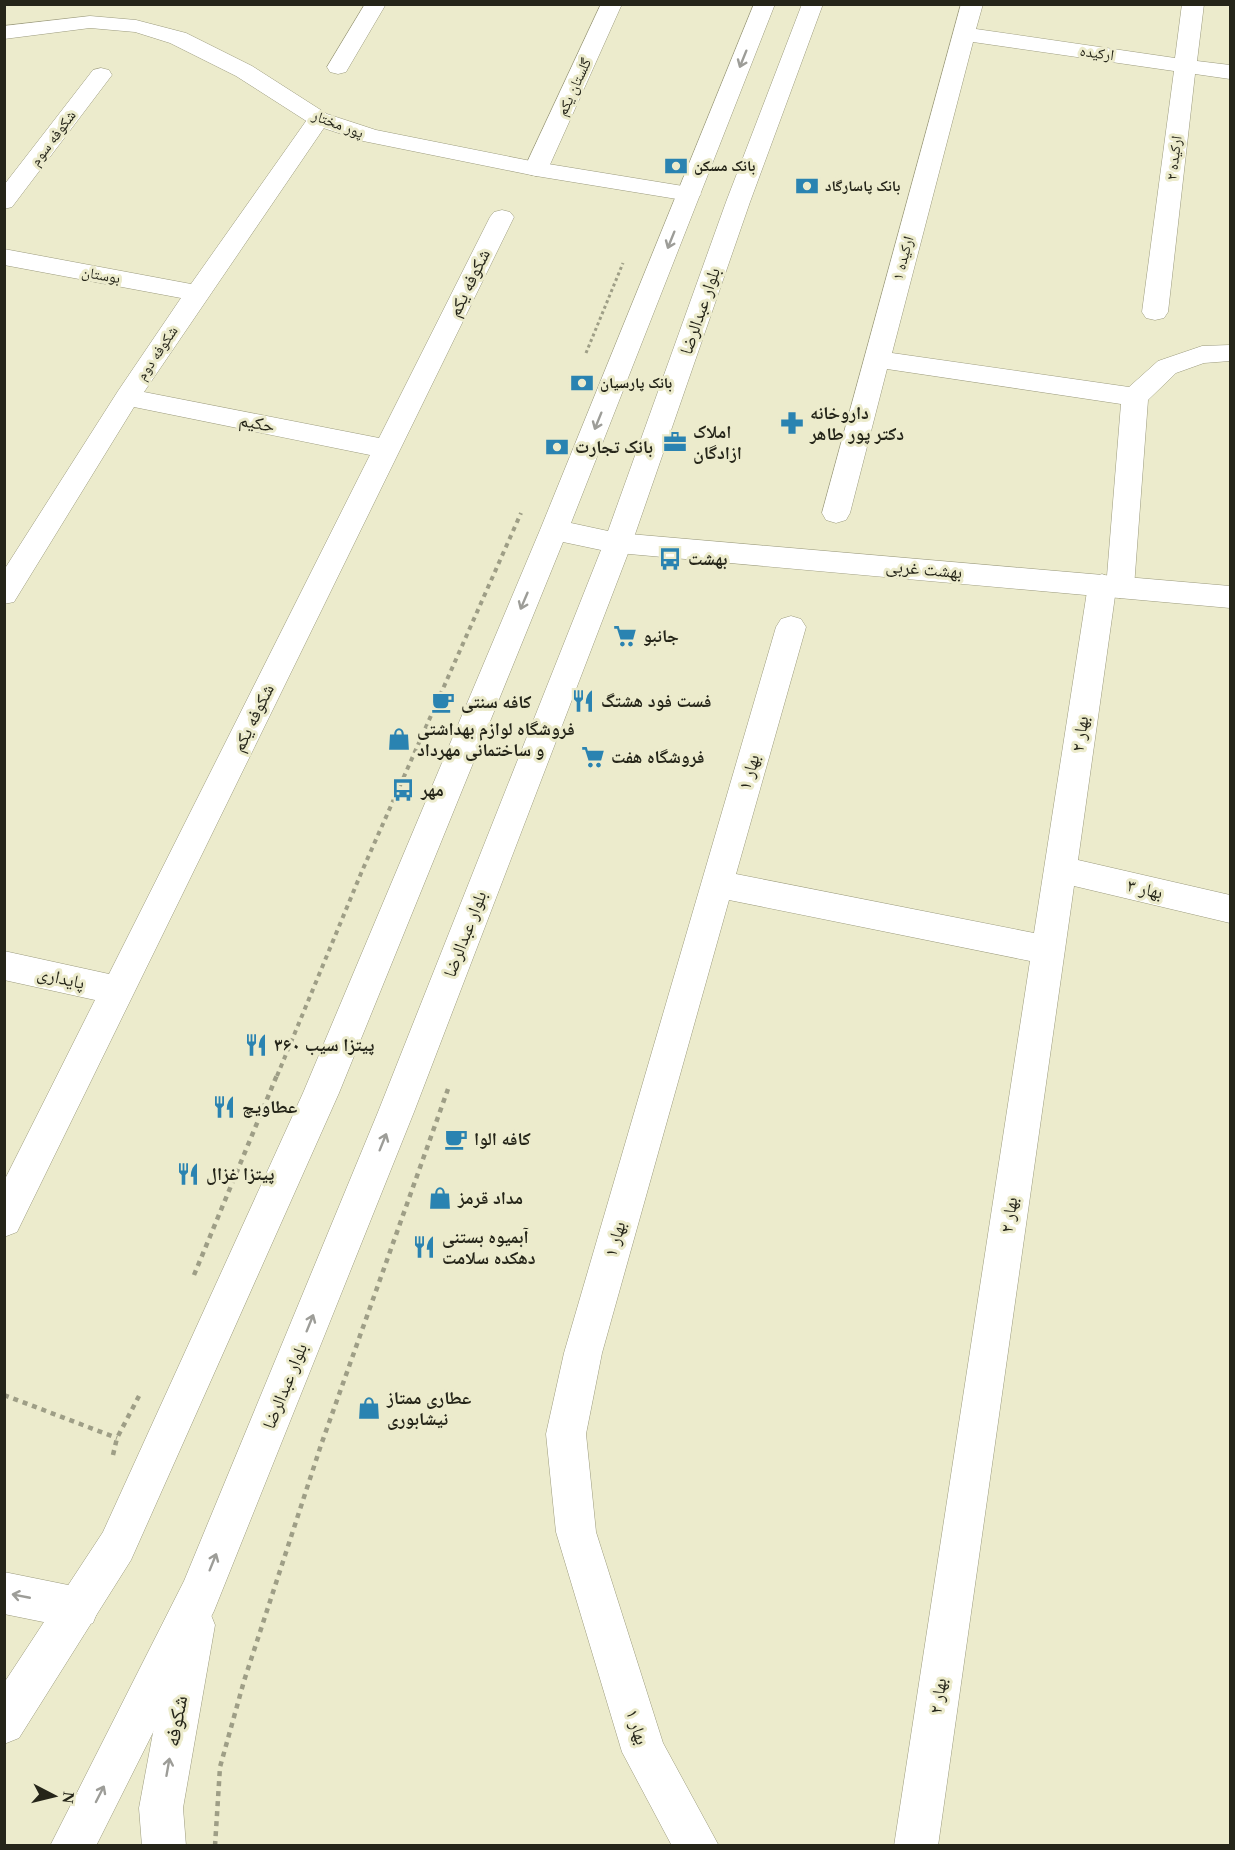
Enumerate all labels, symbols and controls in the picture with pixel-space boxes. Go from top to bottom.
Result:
street label: ارکیده [1079,43,1115,64]
one-way arrow [737,49,748,68]
street label: گلستان یکم [554,55,596,119]
street label: شکوفه سوم [27,107,81,170]
street label: پور مختار [309,107,366,142]
street label: ارکیده ۲ [1163,135,1186,181]
bank icon: بانک مسکن [663,153,689,179]
place label: بانک مسکن [694,158,755,175]
bank icon: بانک پاسارگاد [794,173,820,199]
place label: بانک پاسارگاد [825,178,900,195]
one-way arrow [664,230,675,249]
street label: ارکیده ۱ [889,234,917,282]
street label: شکوفه یکم [444,246,496,321]
street label: بوستان [80,264,122,288]
street label: بلوار عبدالرضا [676,265,725,357]
street label: شکوفه دوم [133,323,182,384]
bank icon: بانک پارسیان [569,370,595,396]
place label: بانک پارسیان [600,375,672,392]
place label: داروخانه دکتر پور طاهر [809,403,904,445]
street label: حکیم [237,410,276,438]
pharmacy icon: داروخانه دکتر پور طاهر [779,410,805,436]
one-way arrow [592,411,603,430]
place label: املاک ازادگان [693,422,742,464]
office icon: املاک ازادگان [662,429,688,455]
bank icon: بانک تجارت [544,434,570,460]
place label: بانک تجارت [575,437,653,458]
bus stop icon: بهشت [657,546,683,572]
place label: بهشت [688,549,727,570]
street label: بهشت غربی [885,556,963,583]
one-way arrow [518,592,529,610]
supermarket icon: جانبو [612,623,638,649]
place label: جانبو [643,626,679,647]
street label: شکوفه یکم [228,681,280,756]
restaurant icon: فست فود هشتگ [570,688,596,714]
cafe icon: کافه سنتی [430,689,456,715]
place label: فست فود هشتگ [601,691,711,711]
place label: کافه سنتی [461,692,532,713]
street label: بهار ۲ [1068,715,1093,753]
place label: فروشگاه لوازم بهداشتی و ساختمانی مهرداد [417,719,575,761]
shop icon: فروشگاه لوازم بهداشتی و ساختمانی مهرداد [386,726,412,752]
supermarket icon: فروشگاه هفت [580,744,606,770]
place label: فروشگاه هفت [611,747,705,767]
street label: بهار ۱ [734,752,764,792]
bus stop icon: مهر [390,777,416,803]
place label: مهر [420,780,444,800]
street label: بهار ۳ [1125,875,1165,903]
street label: بلوار عبدالرضا [439,888,491,980]
street label: پایداری [35,963,87,994]
restaurant icon: پیتزا سیب ٣۶٠ [243,1032,269,1058]
place label: پیتزا سیب ٣۶٠ [274,1035,375,1056]
restaurant icon: عطاویچ [211,1094,237,1120]
place label: عطاویچ [242,1097,297,1119]
cafe icon: کافه الوا [443,1126,469,1152]
place label: کافه الوا [474,1129,531,1149]
one-way arrow [378,1134,389,1152]
restaurant icon: پیتزا غزال [175,1161,201,1187]
place label: پیتزا غزال [206,1164,274,1185]
shop icon: مداد قرمز [427,1185,453,1211]
place label: مداد قرمز [457,1188,523,1208]
street label: بهار ۲ [997,1196,1022,1234]
street label: بهار ۱ [600,1219,630,1259]
place label: آبمیوه بستنی دهکده سلامت [442,1227,536,1268]
restaurant icon: آبمیوه بستنی دهکده سلامت [411,1234,437,1260]
one-way arrow [305,1314,316,1333]
street label: بلوار عبدالرضا [259,1340,312,1432]
place label: عطاری ممتاز نیشابوری [386,1388,471,1430]
shop icon: عطاری ممتاز نیشابوری [356,1395,382,1421]
one-way arrow [208,1553,219,1572]
one-way arrow [11,1590,30,1602]
street label: بهار ۲ [926,1677,951,1715]
street label: شکوفه [160,1694,192,1748]
street label: بهار ۱ [621,1707,652,1747]
one-way arrow [163,1757,174,1777]
north arrow [24,1766,84,1826]
one-way arrow [94,1785,106,1803]
text: N [59,1791,78,1805]

